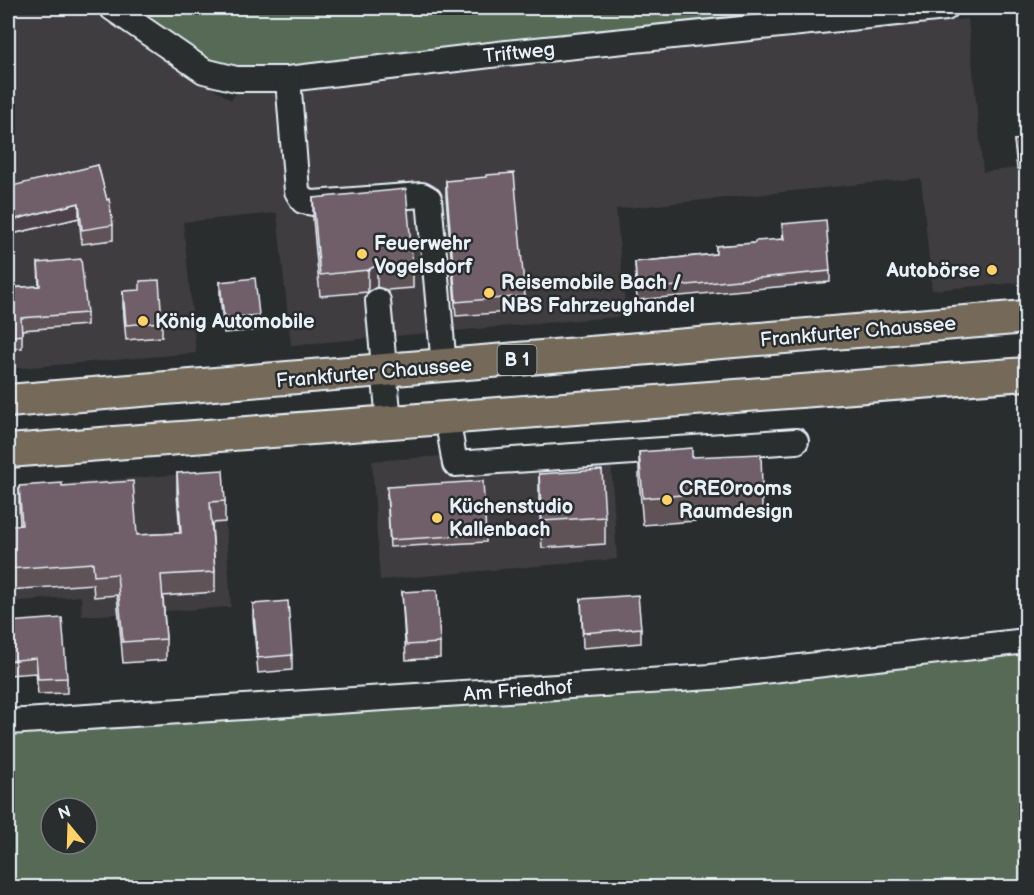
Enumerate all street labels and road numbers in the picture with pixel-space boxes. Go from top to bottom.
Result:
street label: Triftweg [482,37,556,69]
street label: Frankfurter Chaussee [759,311,957,353]
road number: B 1 [498,345,536,375]
street label: Frankfurter Chaussee [275,352,473,394]
street label: Am Friedhof [462,675,574,707]

